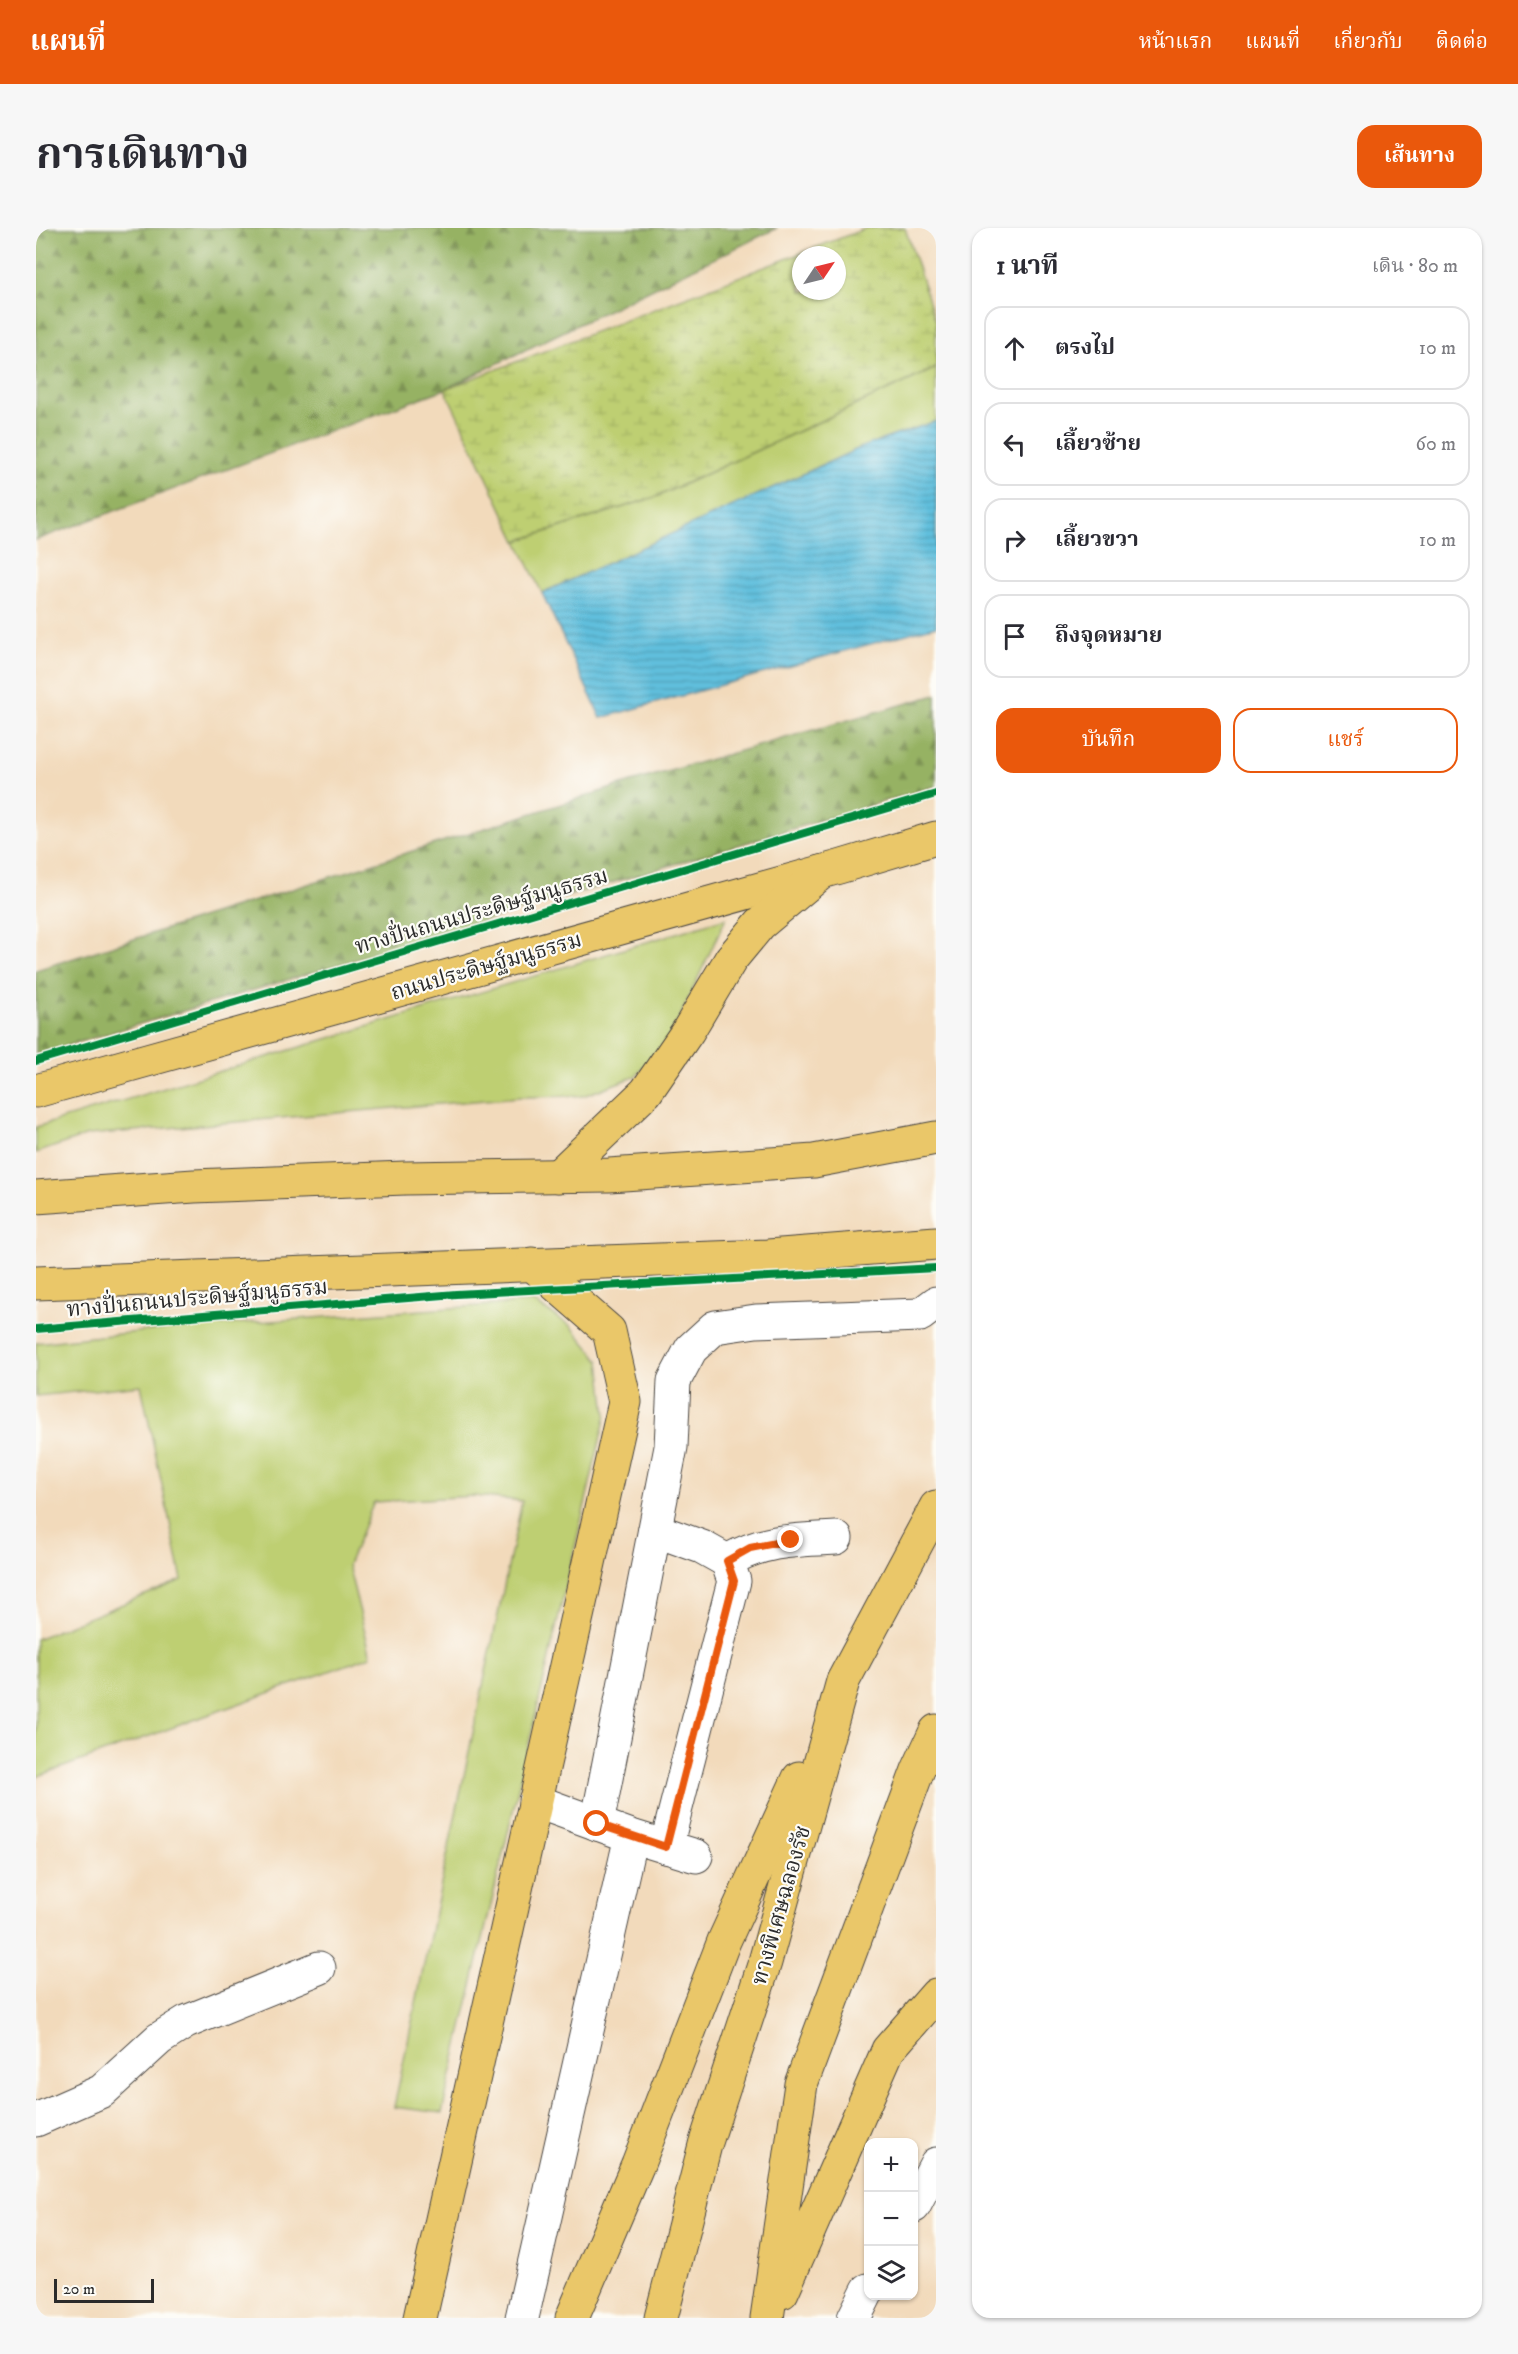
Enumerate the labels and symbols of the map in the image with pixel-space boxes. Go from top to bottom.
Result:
north arrow [792,246,846,300]
street label: ทางปั่นถนนประดิษฐ์มนูธรรม [351,858,611,961]
street label: ถนนประดิษฐ์มนูธรรม [388,926,585,1007]
street label: ทางปั่นถนนประดิษฐ์มนูธรรม [65,1270,329,1323]
route end [777,1526,803,1552]
route start [583,1810,609,1836]
street label: ทางพิเศษฉลองรัช [746,1823,817,1988]
scale bar [54,2276,154,2304]

